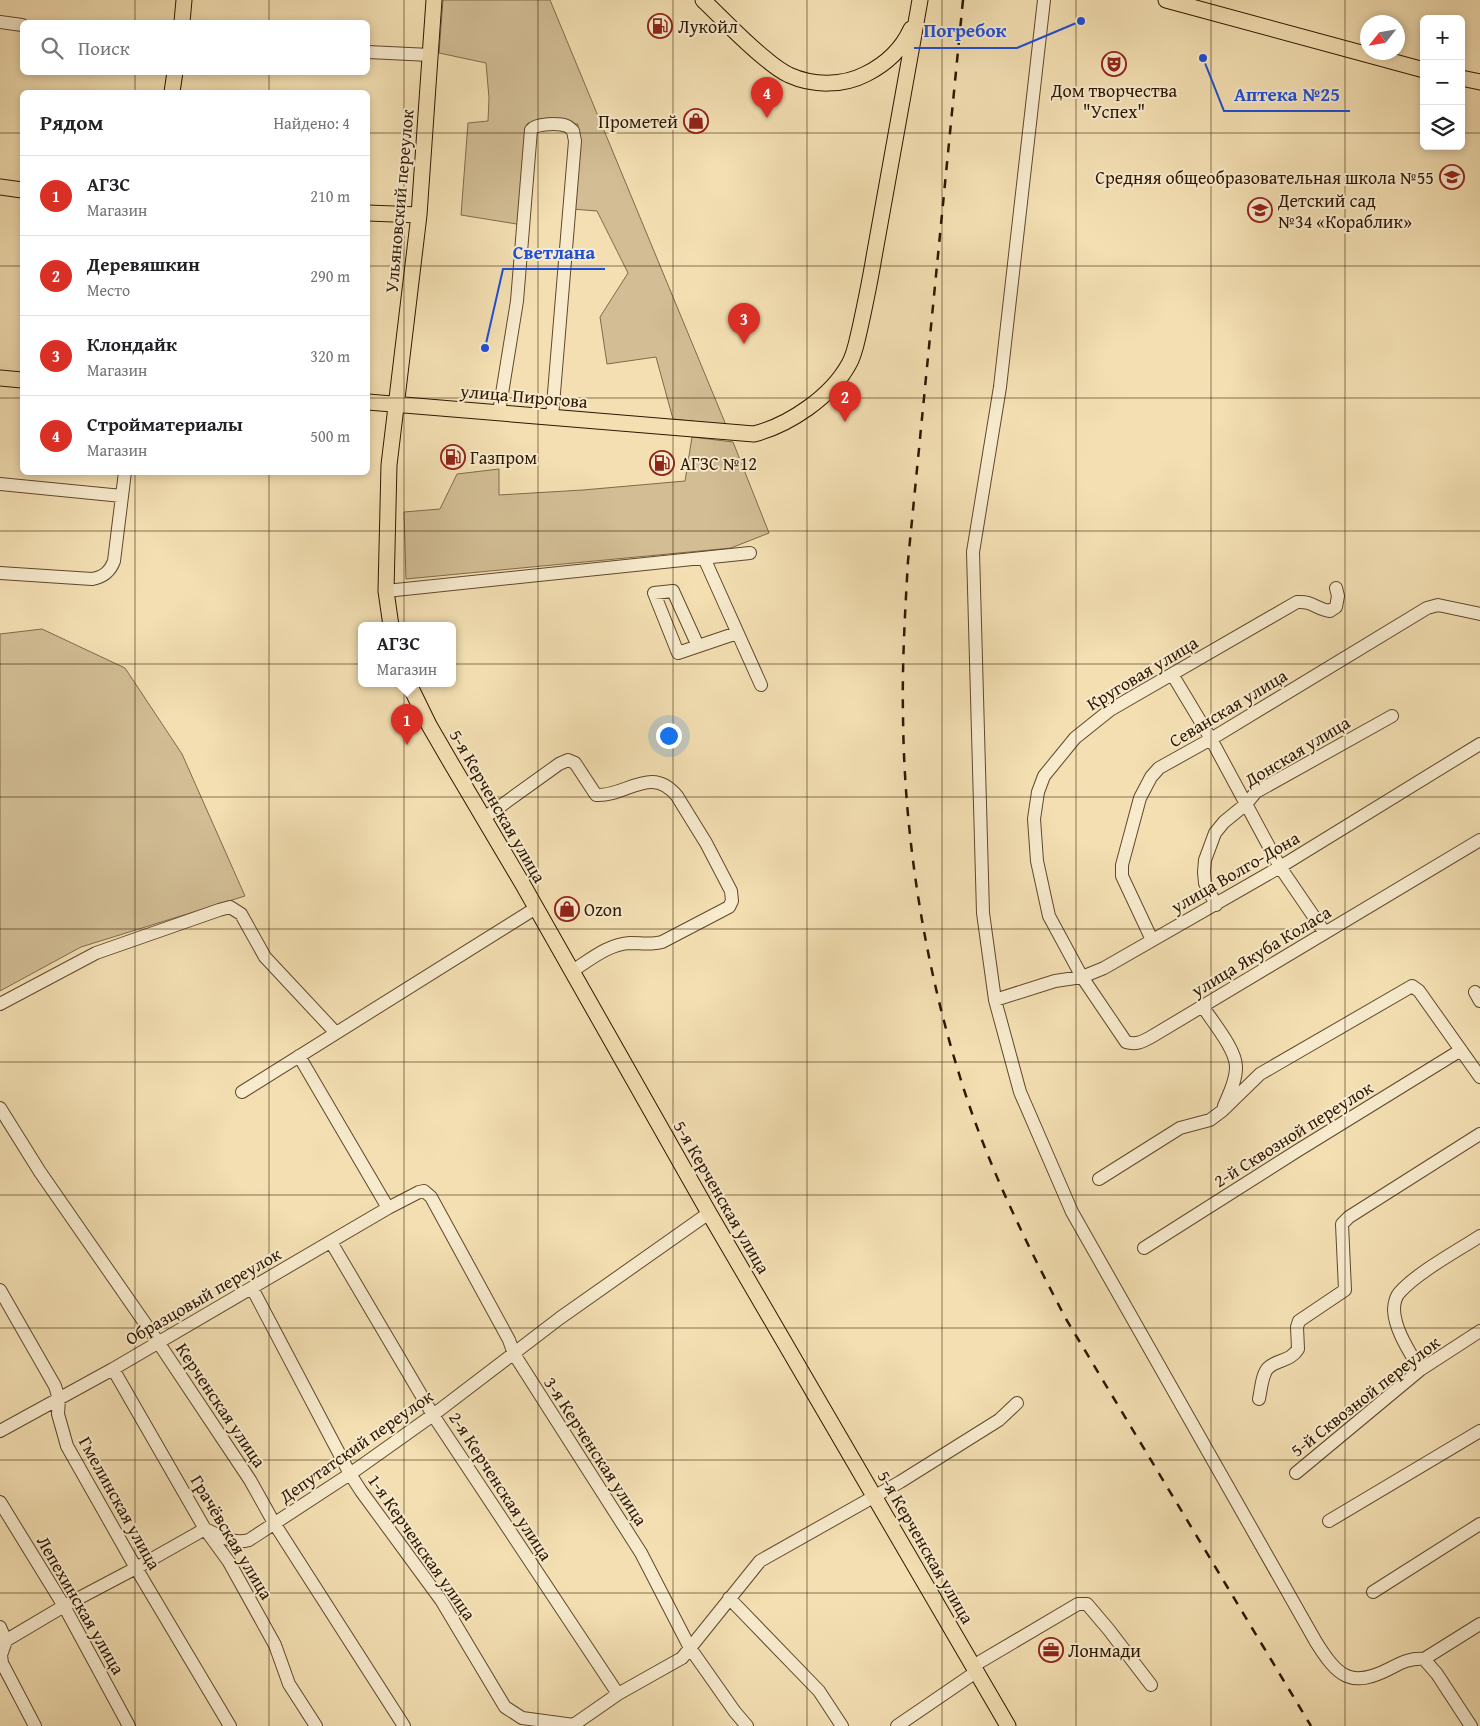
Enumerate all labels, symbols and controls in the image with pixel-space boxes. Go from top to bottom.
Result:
fuel station icon: Лукойл [647,13,673,39]
place label: Лукойл [678,13,738,40]
callout: Погребок [914,14,1017,48]
north arrow [1360,15,1405,60]
map controls [1420,15,1465,150]
button: + [1420,15,1465,60]
text: Погребок [924,16,1007,44]
search box [20,20,370,75]
icon: search [38,34,66,62]
text: Поиск [78,34,130,62]
theatre icon: Дом творчества "Успех" [1101,51,1127,77]
button: − [1420,60,1465,105]
pin: 4 [751,77,783,118]
place label: Дом творчества "Успех" [1050,77,1177,125]
callout: Аптека №25 [1224,77,1350,111]
text: Аптека №25 [1234,80,1340,108]
button: layers [1420,105,1465,150]
text: Рядом [40,107,103,138]
street label: Ульяновский переулок [378,108,421,294]
place label: Прометей [598,108,678,135]
shop icon: Прометей [683,108,709,134]
text: Найдено: 4 [273,111,350,135]
place label: Средняя общеобразовательная школа №55 [1095,164,1434,191]
school or university icon: Средняя общеобразовательная школа №55 [1439,164,1465,190]
text: АГЗС [87,170,130,198]
text: 1 [52,184,60,208]
text: 210 m [310,184,350,208]
place label: Детский сад №34 «Кораблик» [1277,187,1412,235]
school or university icon: Детский сад №34 «Кораблик» [1247,197,1273,223]
text: Магазин [87,198,147,222]
callout: Светлана [503,235,605,269]
text: Светлана [513,238,595,266]
text: Деревяшкин [87,250,200,278]
text: 2 [52,264,60,288]
text: 290 m [310,264,350,288]
text: Место [87,278,130,302]
pin: 3 [728,303,760,344]
text: Клондайк [87,330,177,358]
text: 3 [52,344,60,368]
text: 320 m [310,344,350,368]
text: Магазин [87,358,147,382]
street label: улица Пирогова [458,377,589,415]
pin: 2 [829,381,861,422]
text: Стройматериалы [87,410,243,438]
text: 4 [52,424,60,448]
text: 500 m [310,424,350,448]
text: Магазин [87,438,147,462]
fuel station icon: Газпром [440,444,466,470]
place label: Газпром [470,444,537,471]
fuel station icon: АГЗС №12 [649,450,675,476]
place label: АГЗС №12 [680,450,757,477]
popup [358,622,456,687]
text: АГЗС [377,629,420,657]
street label: Круговая улица [1081,629,1203,717]
text: Магазин [377,657,437,681]
street label: Севанская улица [1164,662,1293,754]
pin: 1 [391,704,423,745]
street label: Донская улица [1238,709,1355,794]
your location [656,723,682,749]
street label: 5-я Керченская улица [443,724,553,888]
street label: улица Волго-Дона [1165,824,1305,920]
shop icon: Ozon [554,896,580,922]
place label: Ozon [584,896,622,923]
street label: улица Якуба Коласа [1185,898,1336,1004]
street label: 2-й Сквозной переулок [1208,1074,1378,1194]
street label: 5-я Керченская улица [667,1115,777,1279]
street label: Образцовый переулок [120,1240,287,1352]
street label: 5-й Сквозной переулок [1284,1329,1446,1463]
street label: Керченская улица [169,1337,273,1473]
street label: 3-я Керченская улица [537,1371,655,1531]
street label: Депутатский переулок [273,1382,439,1510]
street label: 2-я Керченская улица [442,1406,560,1566]
street label: Гмелинская улица [72,1431,168,1575]
street label: 5-я Керченская улица [871,1465,981,1629]
street label: 1-я Керченская улица [361,1468,483,1626]
street label: Грачёвская улица [184,1469,280,1605]
street label: Лепехинская улица [30,1531,132,1680]
office icon: Лонмади [1038,1637,1064,1663]
place label: Лонмади [1068,1637,1141,1664]

